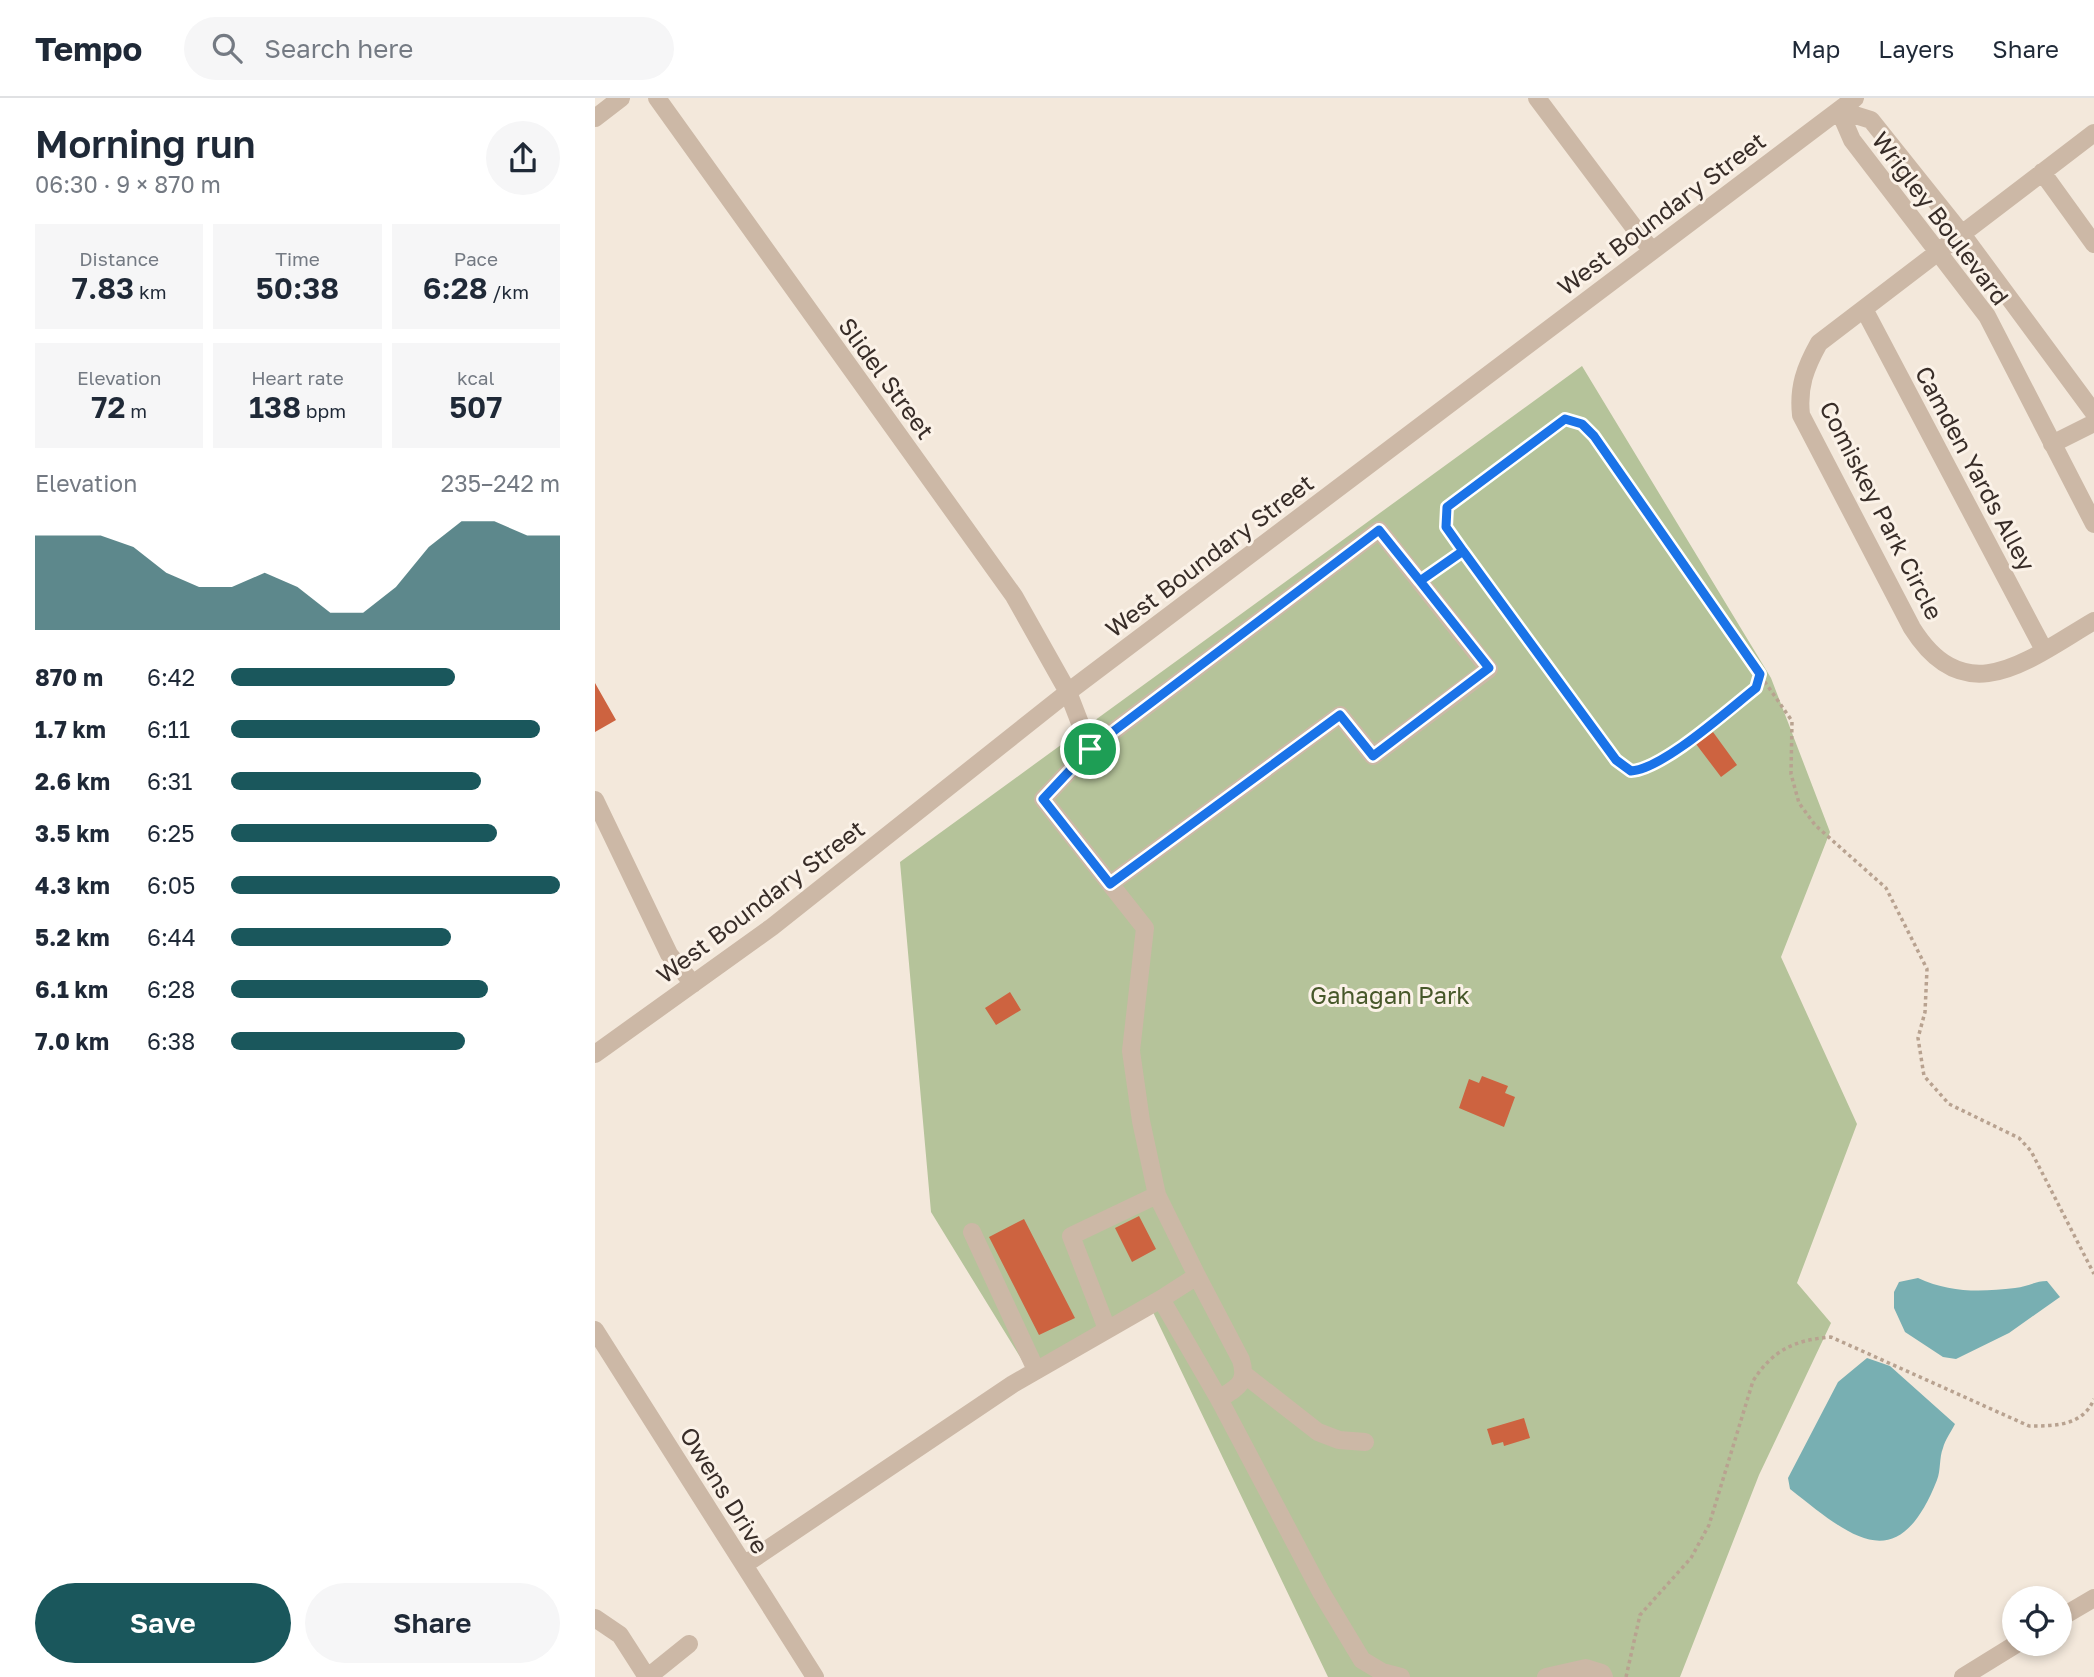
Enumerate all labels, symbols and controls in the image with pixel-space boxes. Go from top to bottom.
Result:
search box [184,17,674,80]
text: Tempo [35,29,142,68]
icon: search [208,29,246,67]
text: Search here [264,33,413,64]
text: Map [1791,34,1840,63]
text: Layers [1878,34,1954,63]
text: Share [1992,34,2059,63]
text: Morning run [35,121,256,166]
button: share [486,121,560,195]
street label: West Boundary Street [1551,125,1771,301]
street label: Wrigley Boulevard [1866,126,2016,310]
text: 06:30 · 9 × 870 m [35,170,221,198]
text: Distance [79,247,159,270]
text: Time [275,247,320,270]
text: Pace [454,247,498,270]
text: 7.83 [72,270,134,306]
text: 50:38 [256,270,339,306]
text: 6:28 [423,270,488,306]
text: km [134,280,167,303]
text: /km [488,280,529,303]
street label: Slidel Street [833,312,941,444]
street label: Camden Yards Alley [1910,361,2042,575]
text: Elevation [77,366,161,389]
text: Heart rate [251,366,344,389]
text: kcal [457,366,495,389]
text: 72 [91,389,125,425]
text: 138 [249,389,301,425]
text: 507 [449,389,502,425]
street label: Comiskey Park Circle [1814,396,1950,624]
text: m [125,399,147,422]
text: bpm [301,399,346,422]
street label: West Boundary Street [1099,467,1319,643]
text: Elevation [35,469,137,497]
text: 235–242 m [441,469,560,497]
text: 870 m [35,663,103,691]
text: 6:42 [147,663,195,691]
text: 1.7 km [35,715,106,743]
text: 6:11 [147,715,190,743]
pin [1060,719,1120,779]
icon: arrive [1071,730,1109,768]
text: 2.6 km [35,767,110,795]
text: 6:31 [147,767,192,795]
street label: West Boundary Street [650,813,870,989]
text: 3.5 km [35,819,110,847]
text: 6:25 [147,819,195,847]
text: 4.3 km [35,871,110,899]
text: 6:05 [147,871,195,899]
text: 5.2 km [35,923,110,951]
text: 6:44 [147,923,196,951]
text: 6.1 km [35,975,108,1003]
text: 6:28 [147,975,195,1003]
park label: Gahagan Park [1310,980,1470,1009]
text: 7.0 km [35,1027,109,1055]
text: 6:38 [147,1027,195,1055]
street label: Owens Drive [675,1421,775,1559]
button: Save [35,1583,291,1663]
button: Share [305,1583,560,1663]
map controls [2002,1586,2072,1656]
button: locate [2002,1586,2072,1656]

